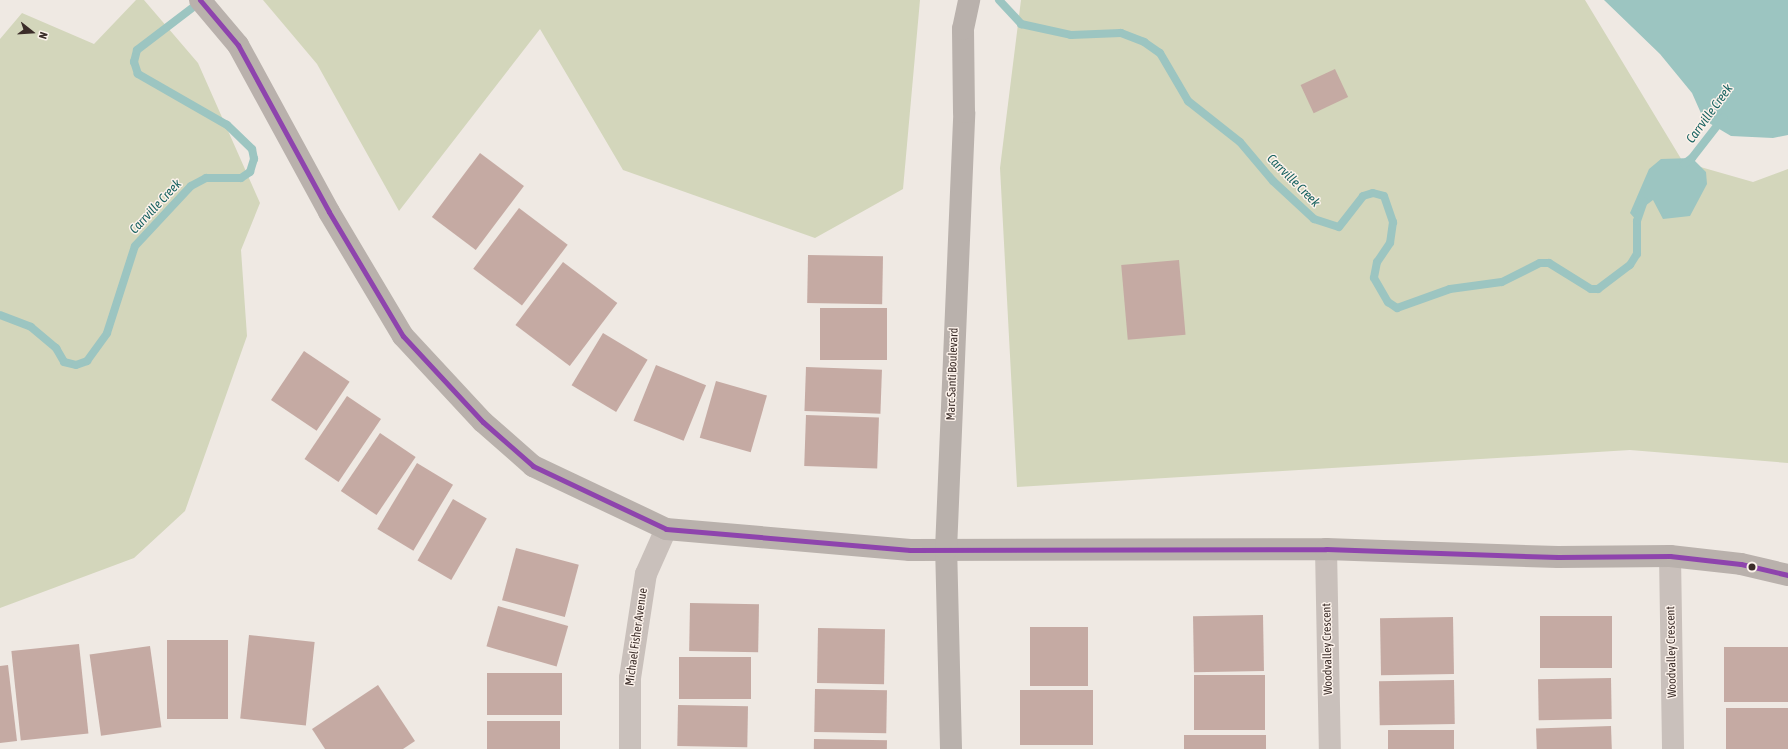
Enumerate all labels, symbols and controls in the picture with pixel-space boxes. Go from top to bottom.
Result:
north arrow [12,12,52,52]
text: N [37,31,50,40]
water label: Carrville Creek [1683,82,1737,146]
water label: Carrville Creek [1263,151,1323,211]
water label: Carrville Creek [127,177,185,237]
street label: Marc Santi Boulevard [944,327,962,421]
unlabelled marker [1747,562,1757,572]
street label: Michael Fisher Avenue [623,587,651,687]
street label: Woodvalley Crescent [1320,603,1336,695]
street label: Woodvalley Crescent [1664,606,1680,698]

